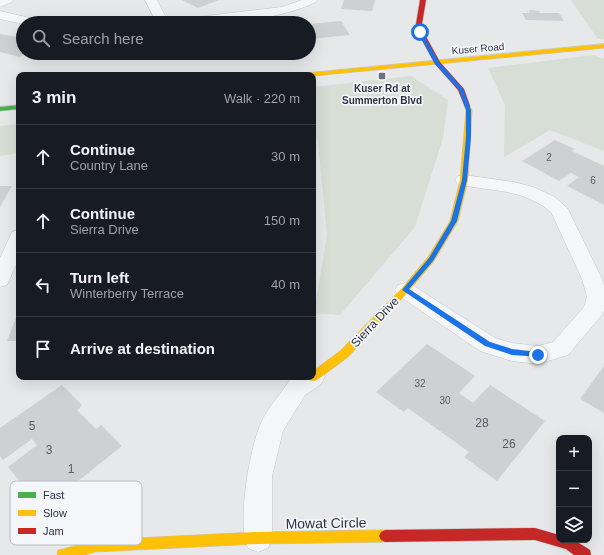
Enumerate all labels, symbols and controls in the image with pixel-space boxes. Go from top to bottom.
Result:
search box [16,16,316,60]
route start [411,23,429,41]
icon: search [30,27,52,49]
text: Search here [62,30,144,47]
street label: Kuser Road [451,41,505,56]
marker: Kuser Rd at Summerton Blvd [377,71,387,81]
place label: Kuser Rd at Summerton Blvd [342,83,422,106]
text: 3 min [32,88,76,107]
text: Walk · 220 m [224,91,300,106]
text: Continue [70,141,135,158]
icon: ahead [32,146,54,168]
text: 30 m [271,149,300,164]
house number: 2 [546,152,552,163]
text: Country Lane [70,158,148,173]
house number: 6 [590,175,596,186]
text: Continue [70,205,135,222]
icon: ahead [32,210,54,232]
text: 150 m [264,213,300,228]
text: Sierra Drive [70,222,139,237]
text: Turn left [70,269,129,286]
icon: left [32,274,54,296]
text: 40 m [271,277,300,292]
text: Winterberry Terrace [70,286,184,301]
street label: Sierra Drive [348,294,402,350]
icon: arrive [32,338,54,360]
text: Arrive at destination [70,340,215,357]
route end [529,346,547,364]
house number: 32 [414,378,426,389]
house number: 30 [439,395,451,406]
house number: 28 [475,416,489,430]
house number: 5 [29,419,36,433]
map controls [556,435,592,543]
button: + [556,435,592,471]
house number: 26 [502,437,516,451]
house number: 3 [46,443,53,457]
house number: 1 [68,462,75,476]
button: − [556,471,592,507]
legend [10,481,142,545]
text: Fast [43,489,64,501]
text: Slow [43,507,67,519]
button: layers [556,507,592,543]
street label: Mowat Circle [285,514,367,532]
text: Jam [43,525,64,537]

